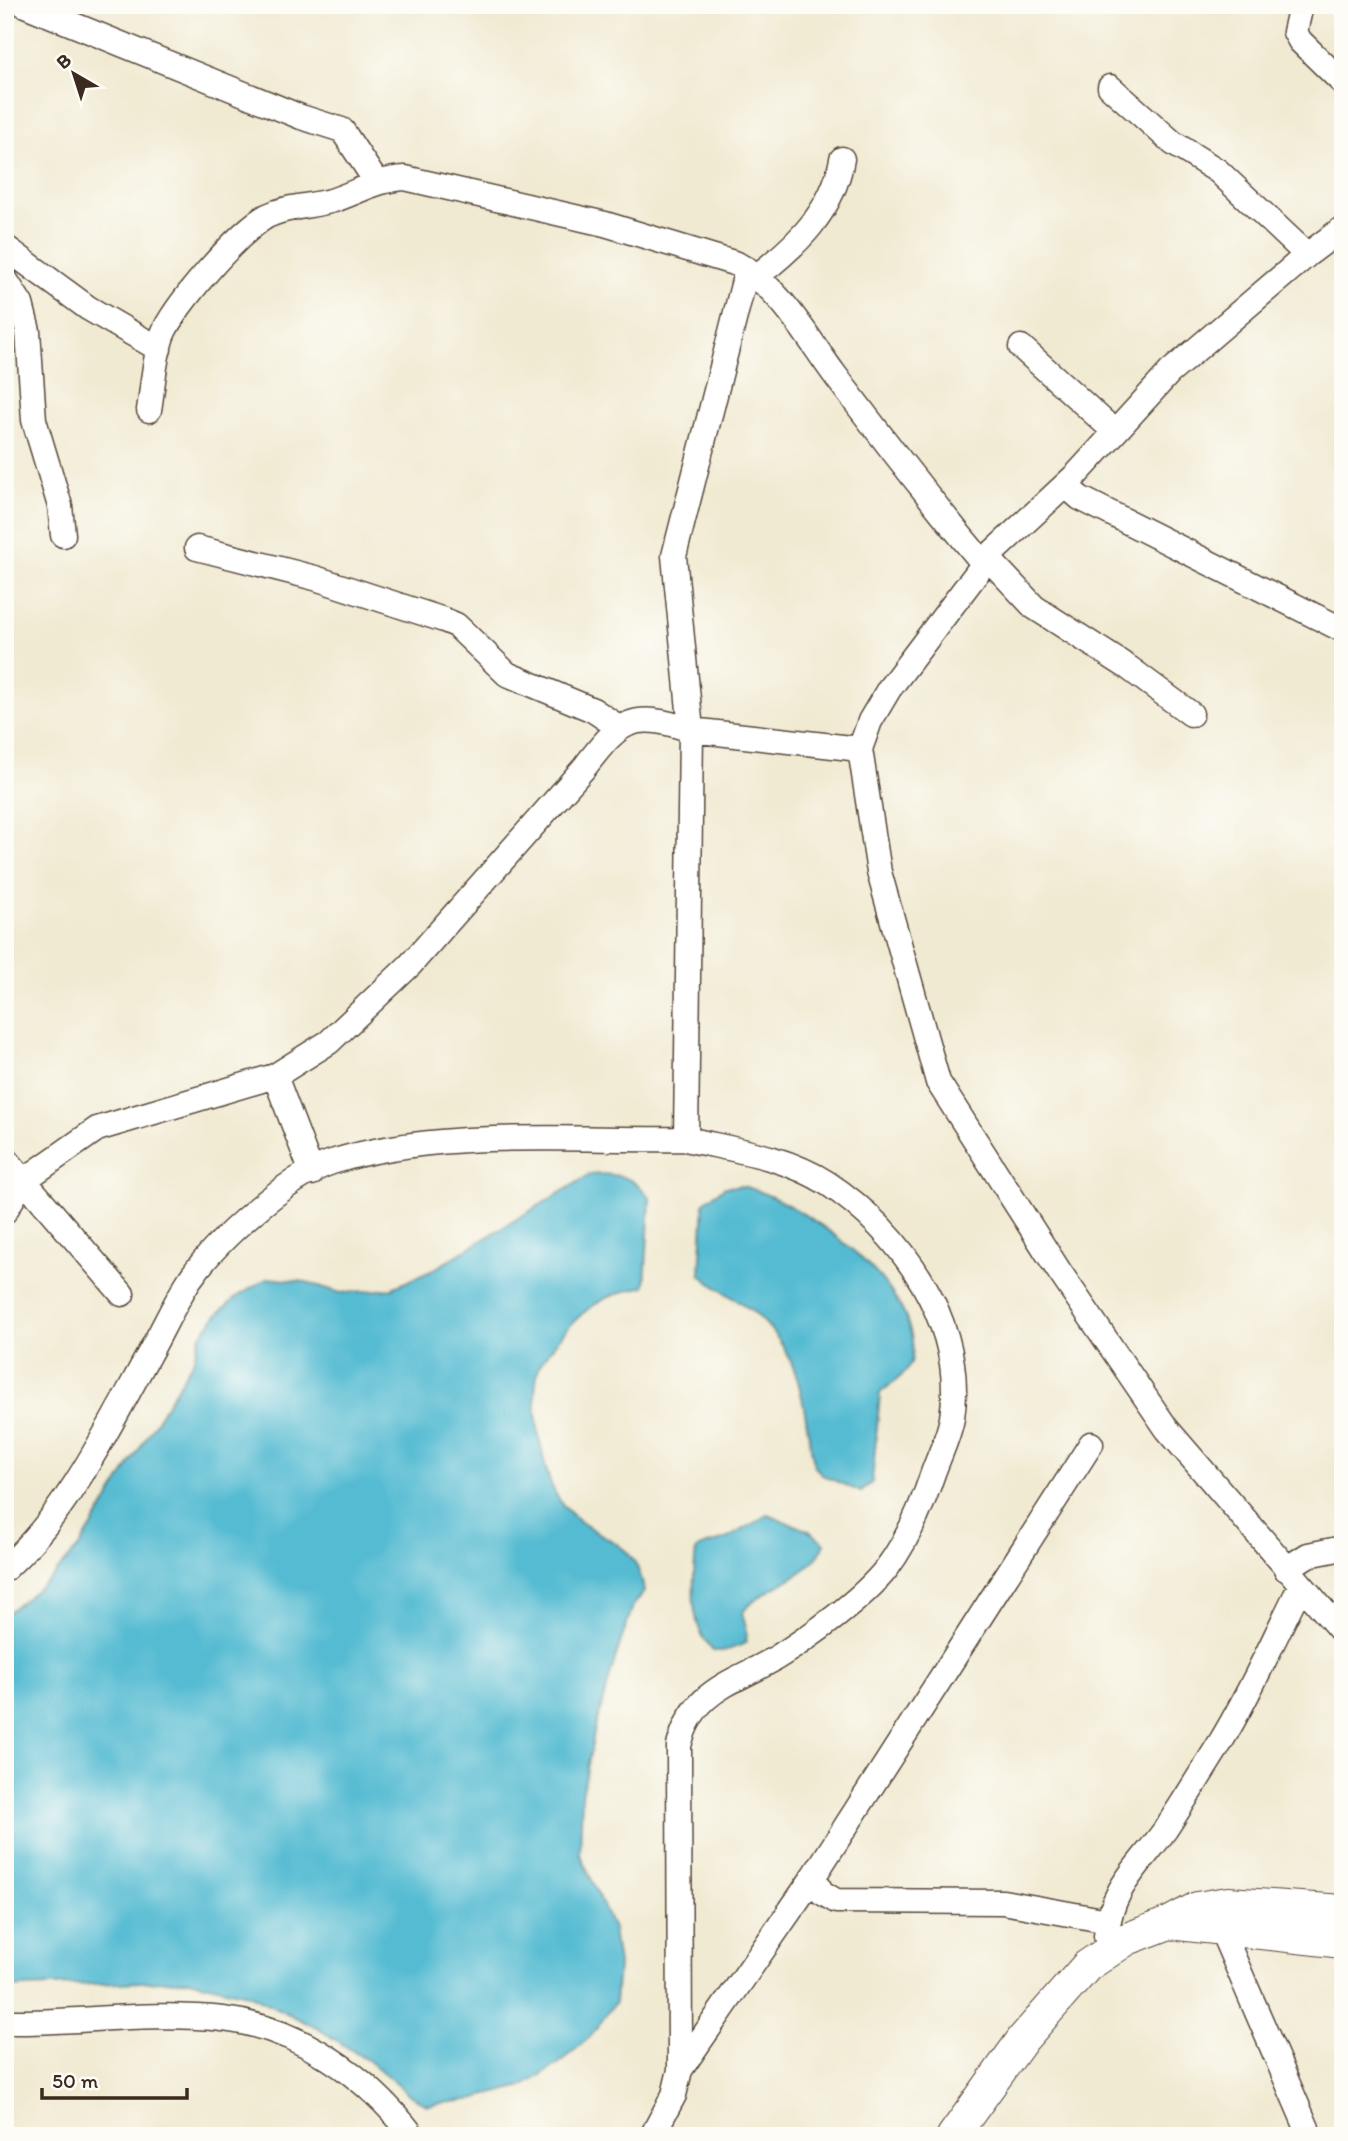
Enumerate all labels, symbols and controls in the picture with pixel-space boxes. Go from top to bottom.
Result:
north arrow [38,38,108,108]
text: B [52,48,76,74]
scale bar [42,2057,187,2101]
text: 50 m [52,2068,99,2093]

